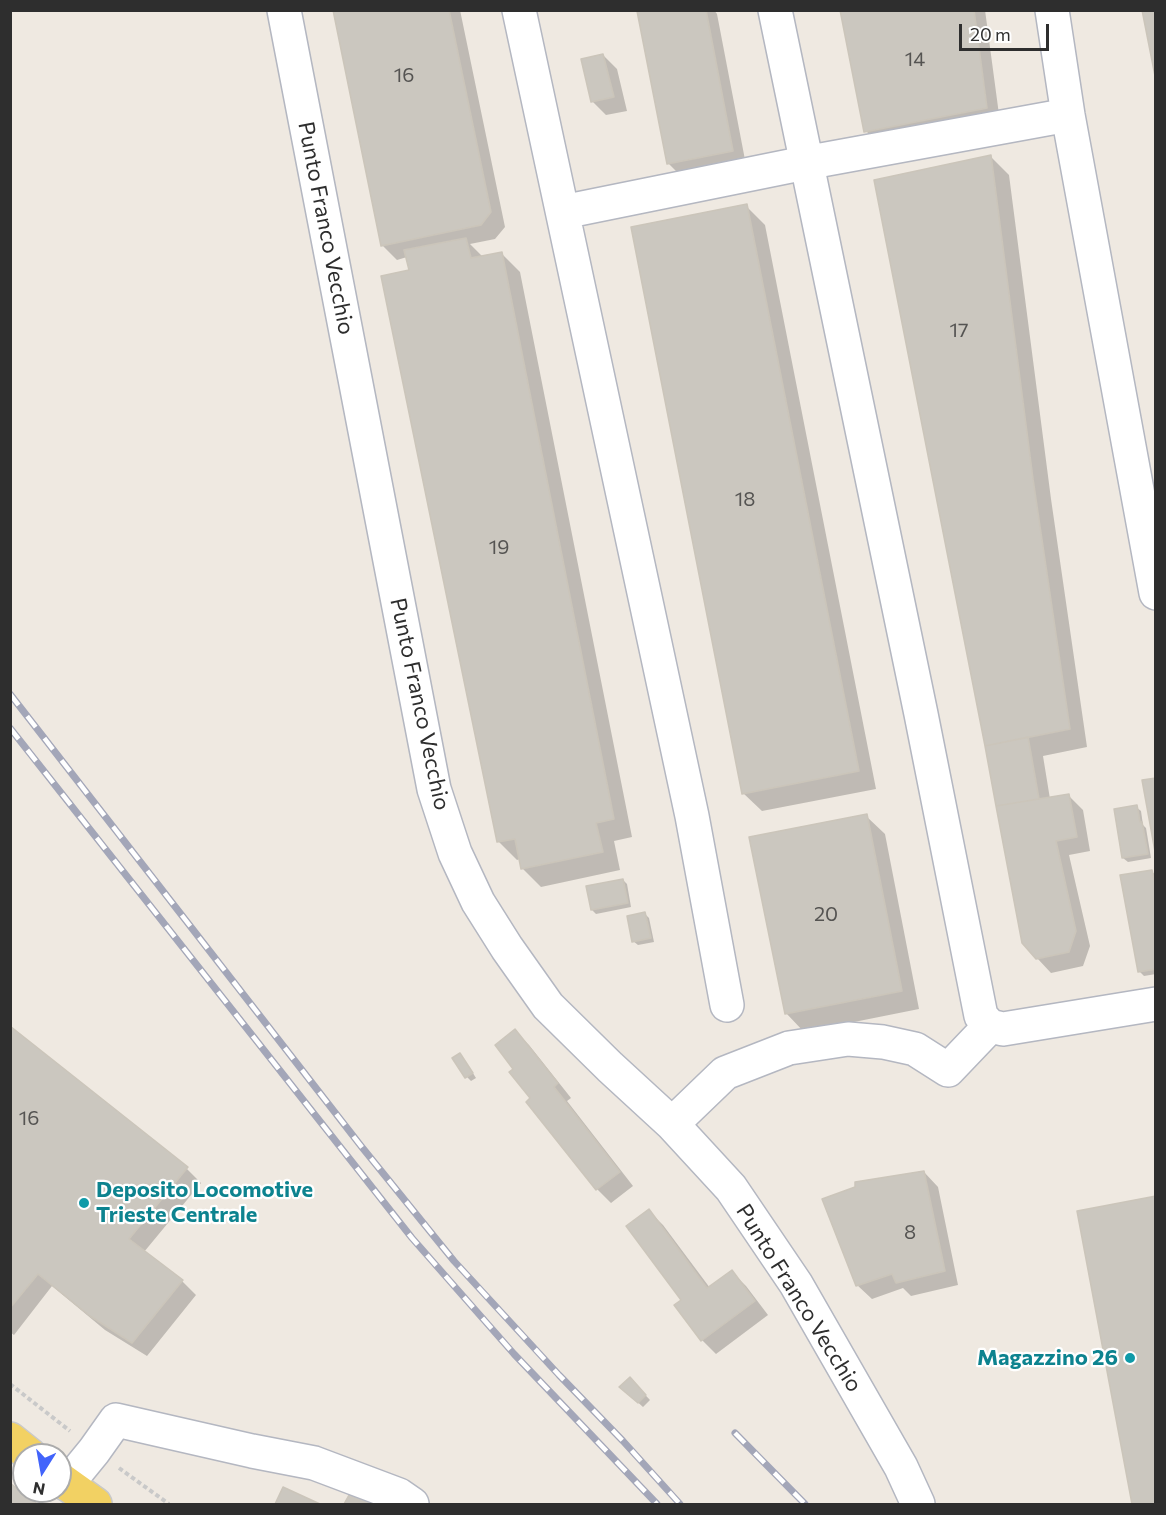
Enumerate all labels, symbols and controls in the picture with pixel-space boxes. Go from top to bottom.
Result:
scale bar [962,12,1052,50]
text: 20 m [970,23,1011,45]
house number: 14 [905,47,925,71]
house number: 16 [394,63,414,87]
street label: Punto Franco Vecchio [292,119,360,337]
house number: 17 [949,318,969,342]
house number: 18 [735,487,755,511]
house number: 19 [489,535,509,559]
street label: Punto Franco Vecchio [385,595,455,813]
house number: 20 [814,902,838,926]
house number: 16 [19,1106,39,1130]
place label: Deposito Locomotive Trieste Centrale [96,1177,313,1228]
marker: Deposito Locomotive Trieste Centrale [77,1196,91,1210]
street label: Punto Franco Vecchio [730,1199,868,1397]
house number: 8 [904,1220,916,1244]
place label: Magazzino 26 [977,1345,1118,1371]
marker: Magazzino 26 [1123,1351,1137,1365]
north arrow [12,1443,72,1503]
text: N [31,1479,47,1500]

